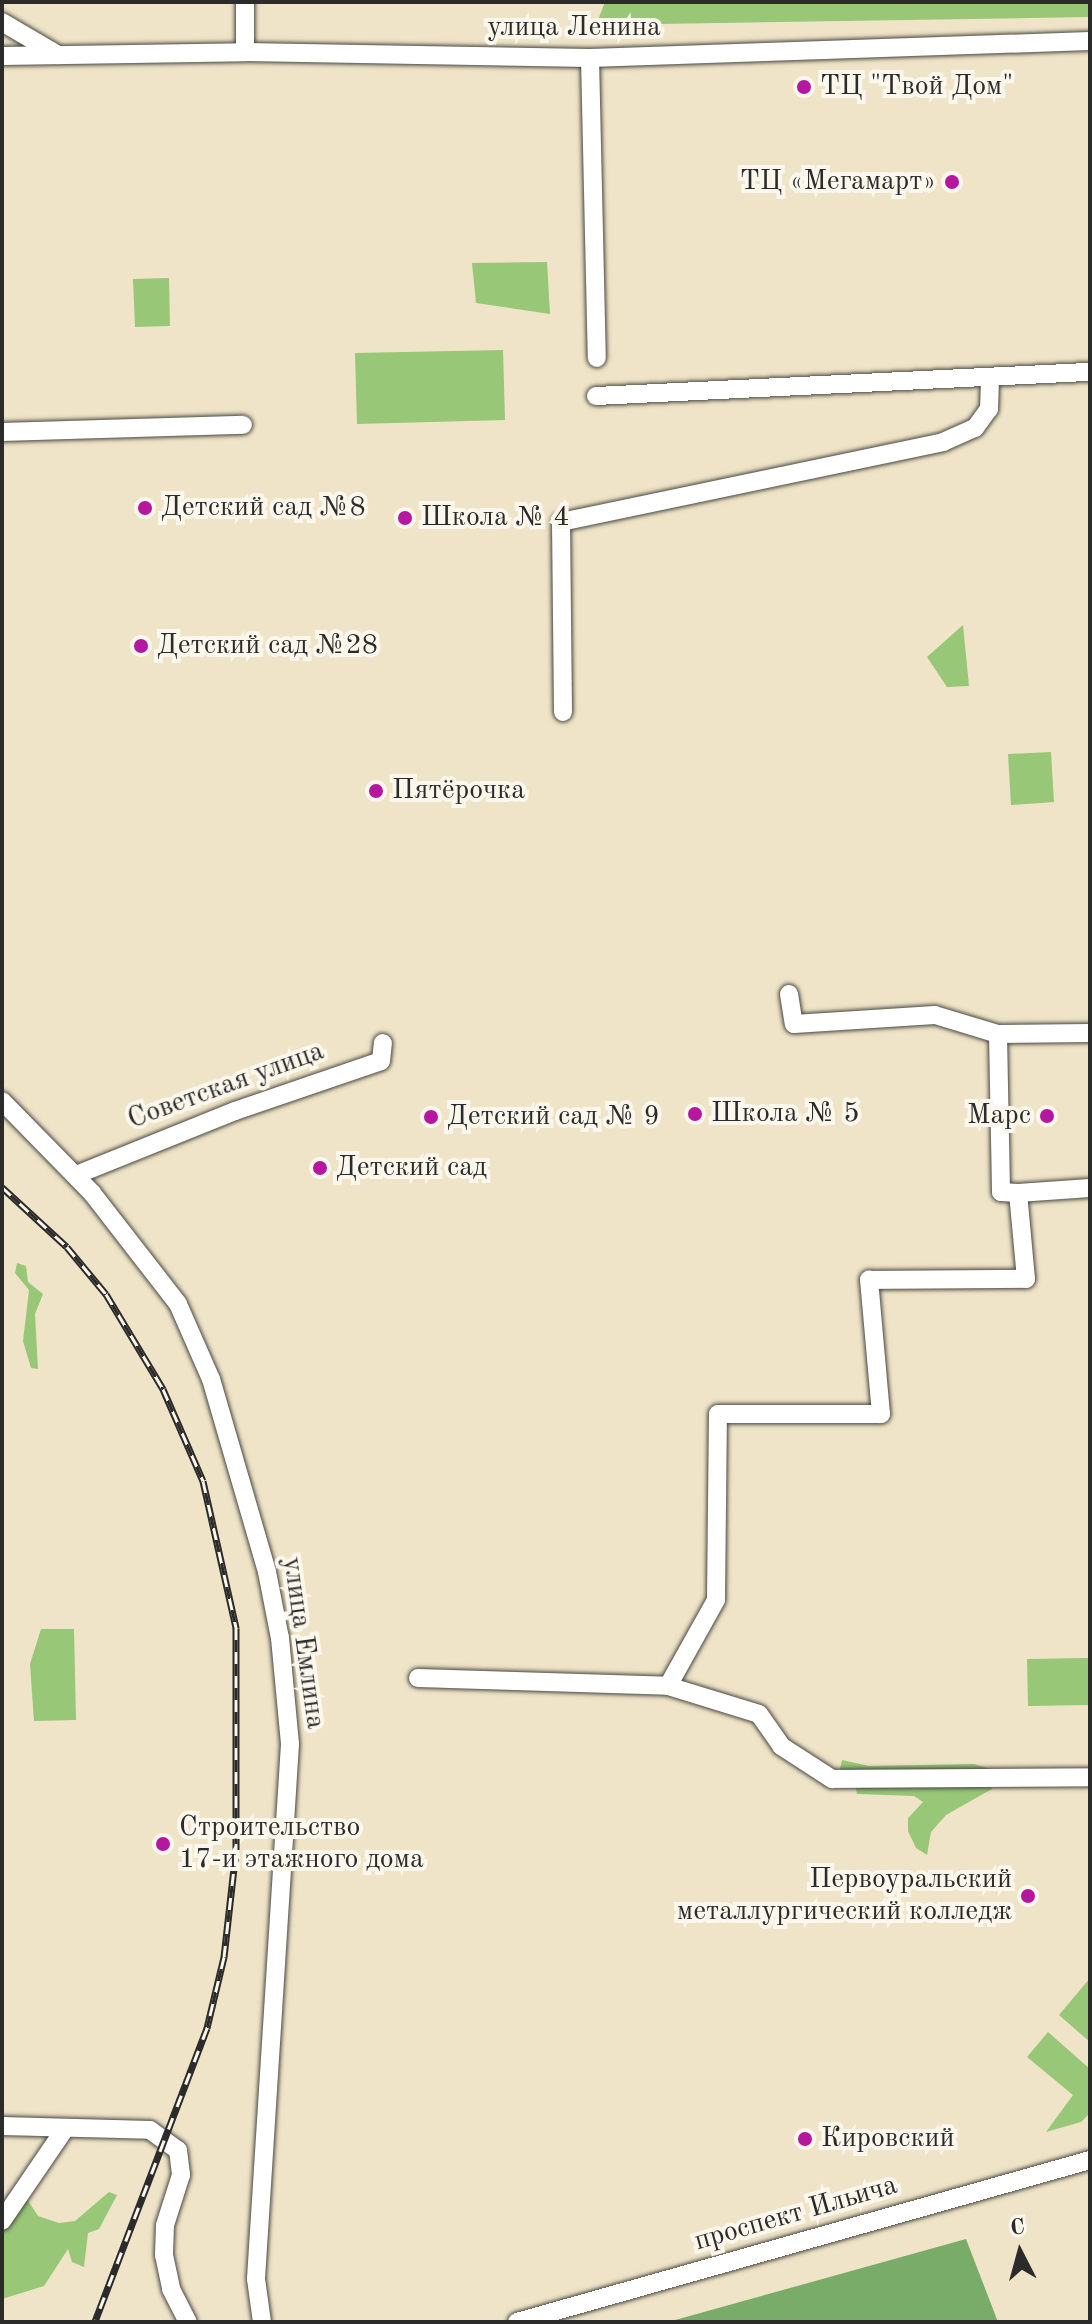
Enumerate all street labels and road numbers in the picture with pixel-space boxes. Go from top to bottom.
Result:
street label: улица Ленина [487,11,661,45]
street label: Советская улица [123,1035,329,1137]
street label: улица Емлина [274,1555,332,1731]
street label: проспект Ильича [691,2169,901,2259]

